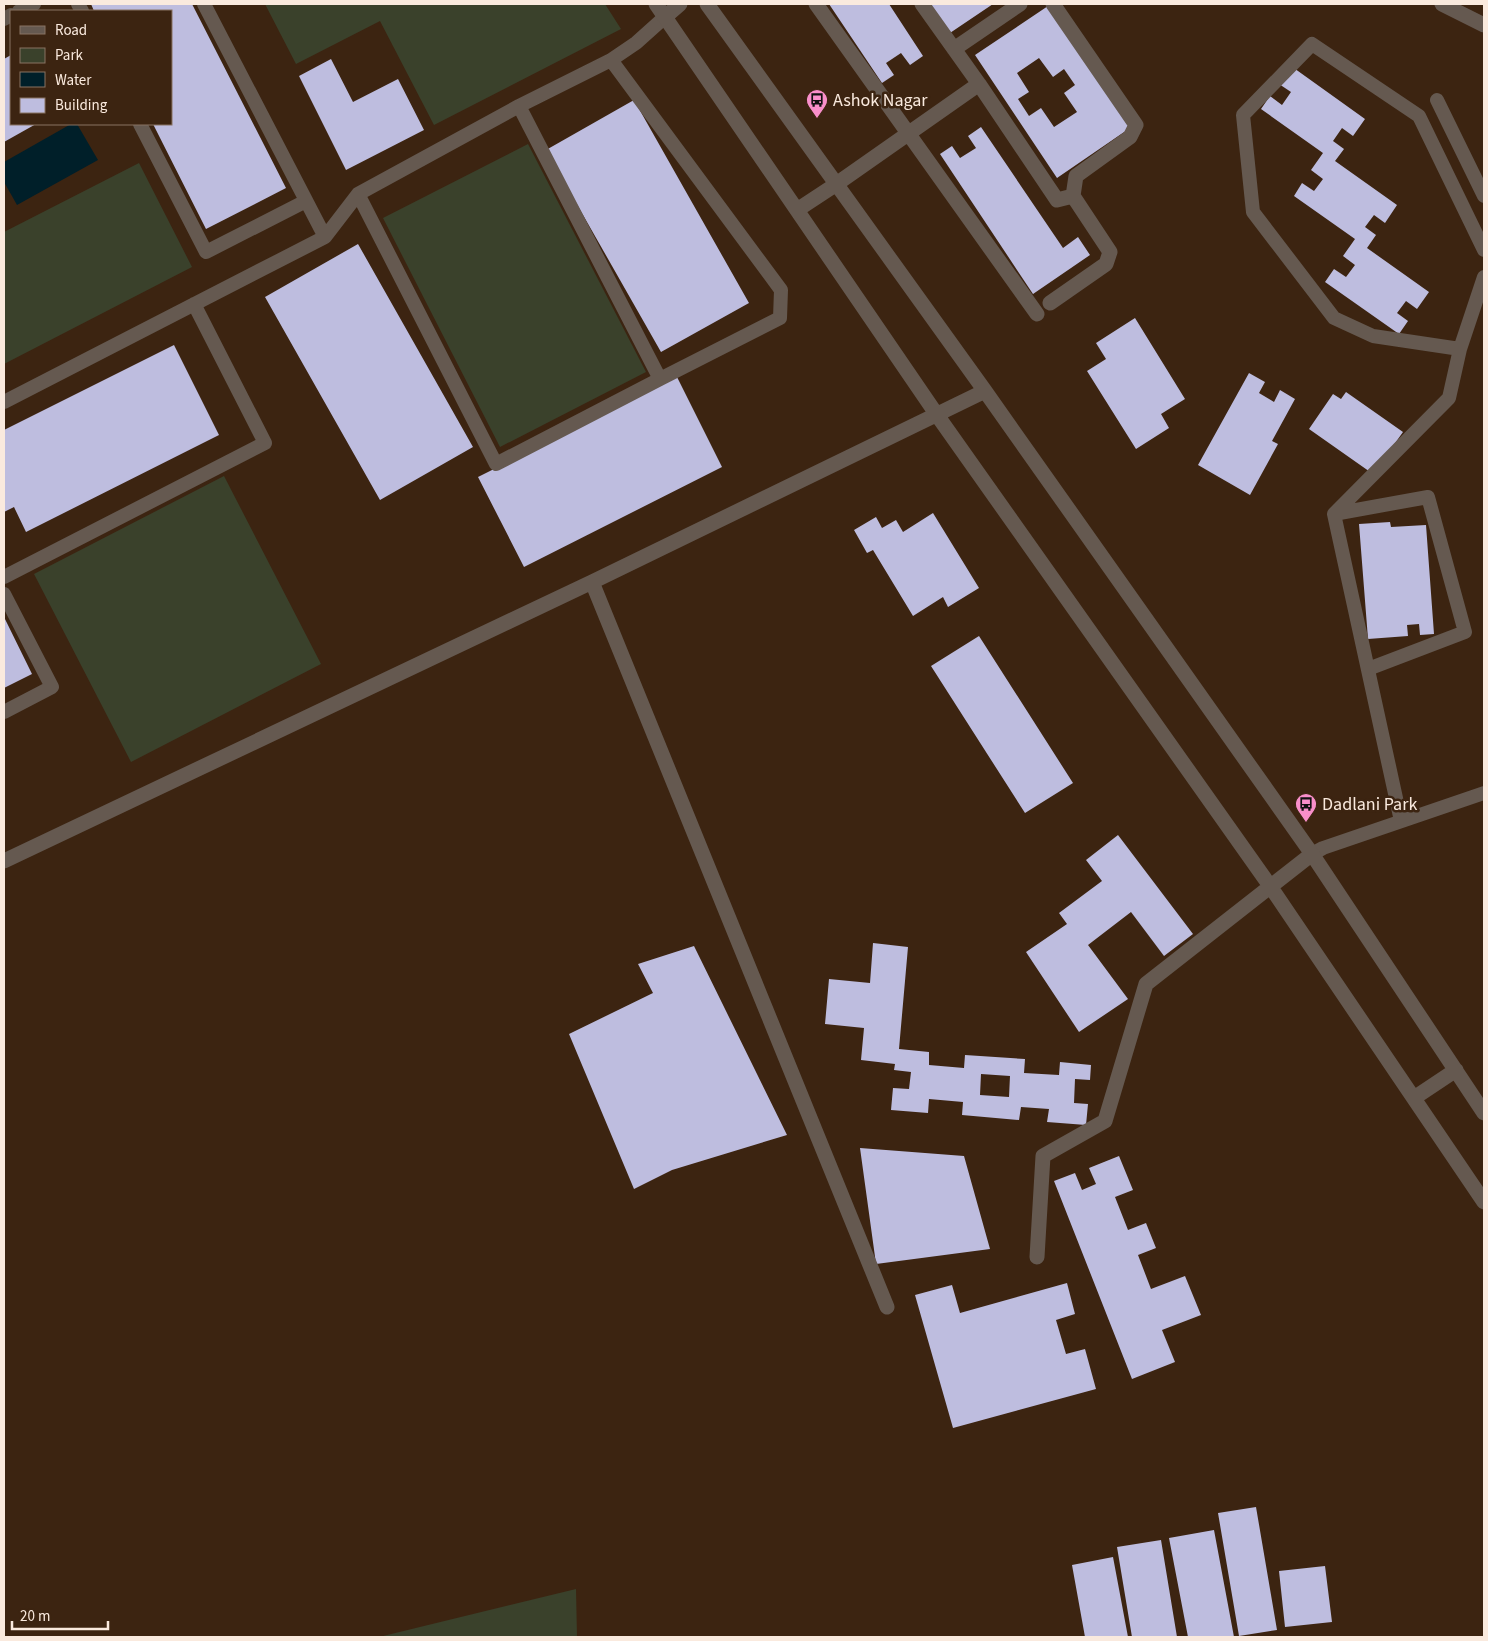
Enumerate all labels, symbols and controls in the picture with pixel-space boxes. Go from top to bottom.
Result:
legend [10,10,172,125]
text: Road [55,20,87,41]
text: Park [55,45,84,66]
text: Water [55,70,92,91]
bus stop icon: Ashok Nagar [805,88,829,119]
place label: Ashok Nagar [833,88,928,113]
text: Building [55,95,108,116]
bus stop icon: Dadlani Park [1294,792,1318,823]
place label: Dadlani Park [1322,792,1417,817]
scale bar [12,1598,109,1630]
text: 20 m [20,1606,50,1627]

